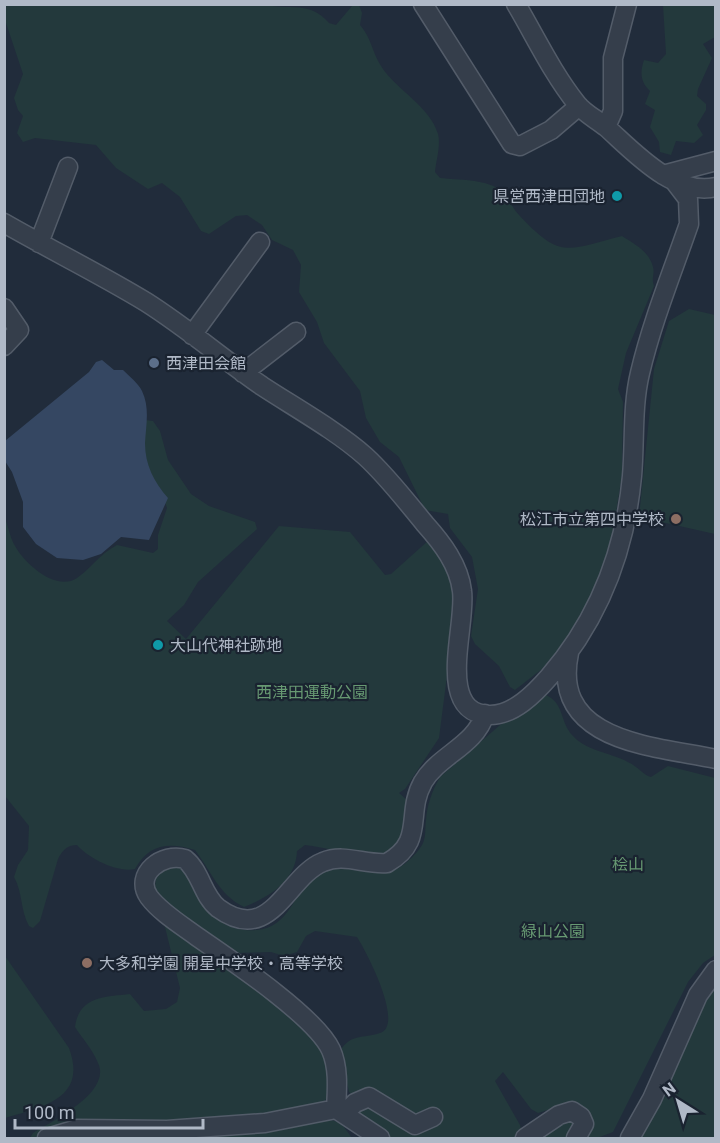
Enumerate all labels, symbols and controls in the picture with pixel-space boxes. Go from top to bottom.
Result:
place label: 県営西津田団地 [493,187,605,206]
marker: 県営西津田団地 [610,189,624,203]
place label: 西津田会館 [166,354,246,373]
marker: 西津田会館 [147,356,161,370]
place label: 松江市立第四中学校 [520,510,664,529]
marker: 松江市立第四中学校 [669,512,683,526]
place label: 大山代神社跡地 [170,636,282,655]
marker: 大山代神社跡地 [151,638,165,652]
park label: 西津田運動公園 [256,683,368,702]
park label: 桧山 [612,855,644,874]
park label: 緑山公園 [521,922,585,941]
place label: 大多和学園 開星中学校・高等学校 [99,954,343,973]
marker: 大多和学園 開星中学校・高等学校 [80,956,94,970]
north arrow [648,1071,708,1131]
text: N [659,1078,680,1100]
scale bar [15,1092,202,1130]
text: 100 m [24,1102,75,1123]

